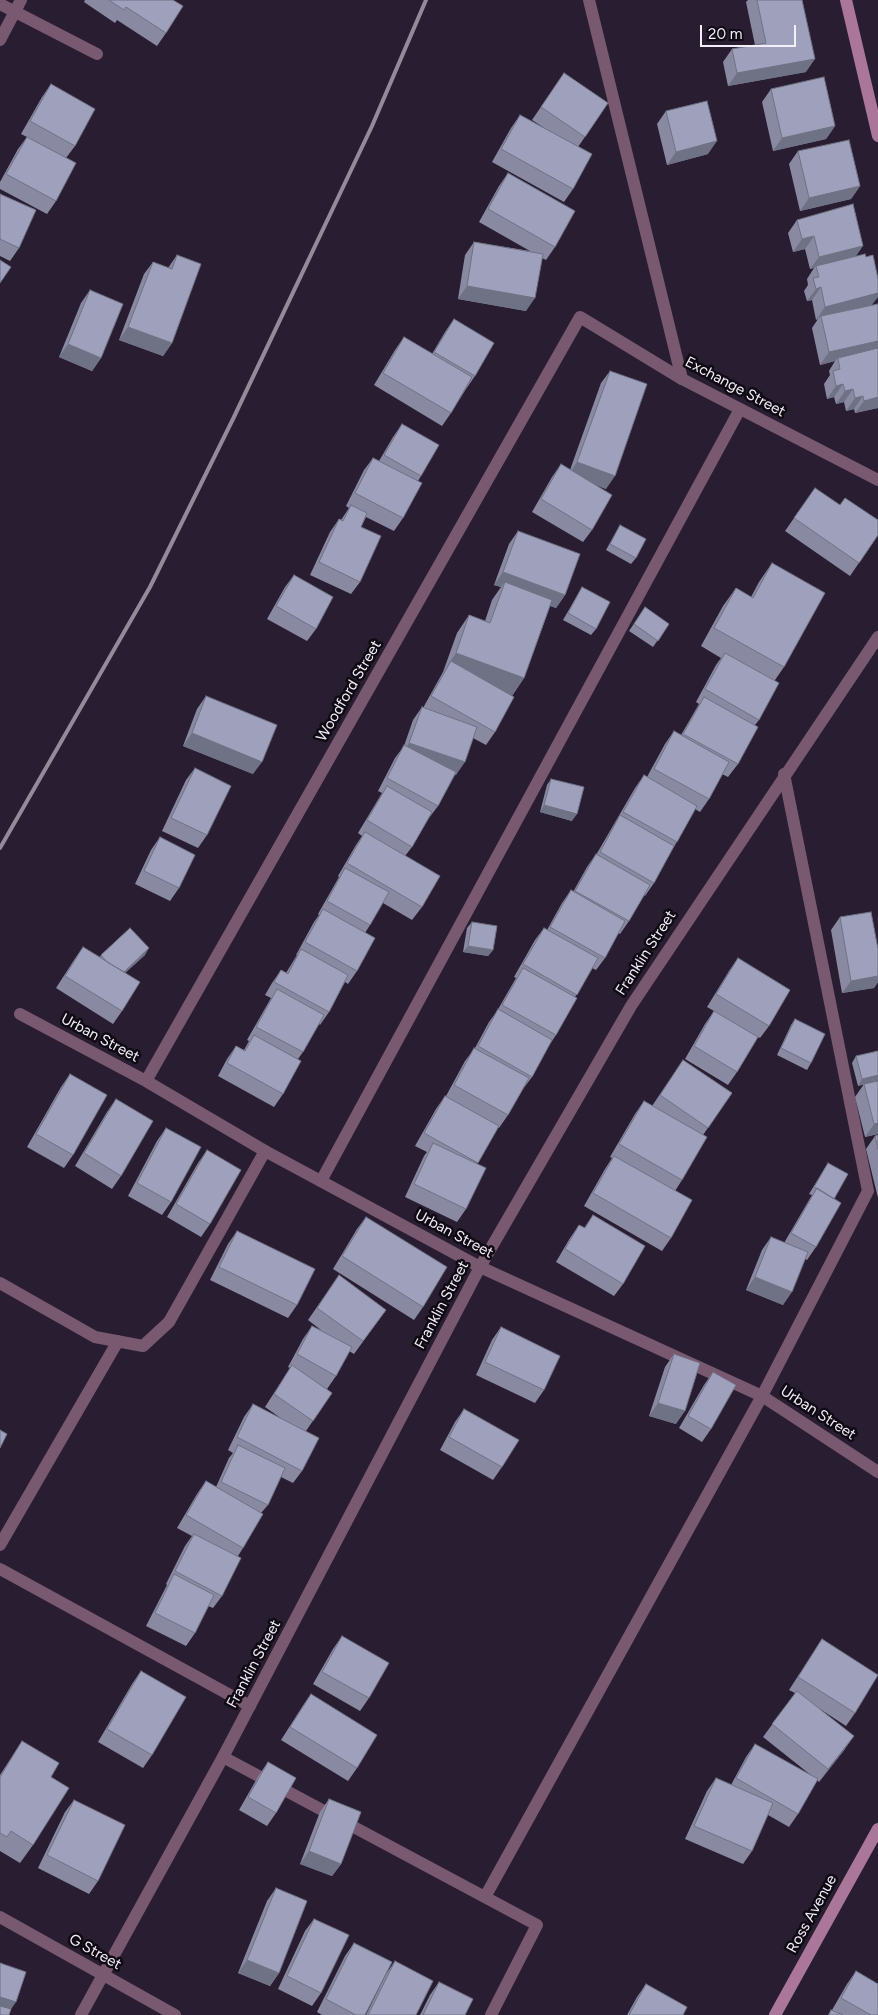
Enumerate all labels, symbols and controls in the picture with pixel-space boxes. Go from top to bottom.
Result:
scale bar [703,15,799,47]
text: 20 m [708,25,742,43]
street label: Exchange Street [682,353,788,421]
street label: Woodford Street [313,637,385,745]
street label: Franklin Street [612,907,680,999]
street label: Urban Street [58,1010,142,1066]
street label: Urban Street [412,1206,496,1262]
street label: Franklin Street [411,1258,473,1352]
street label: Urban Street [777,1382,859,1444]
street label: Franklin Street [223,1617,285,1711]
street label: Ross Avenue [783,1872,841,1956]
street label: G Street [66,1930,124,1974]

